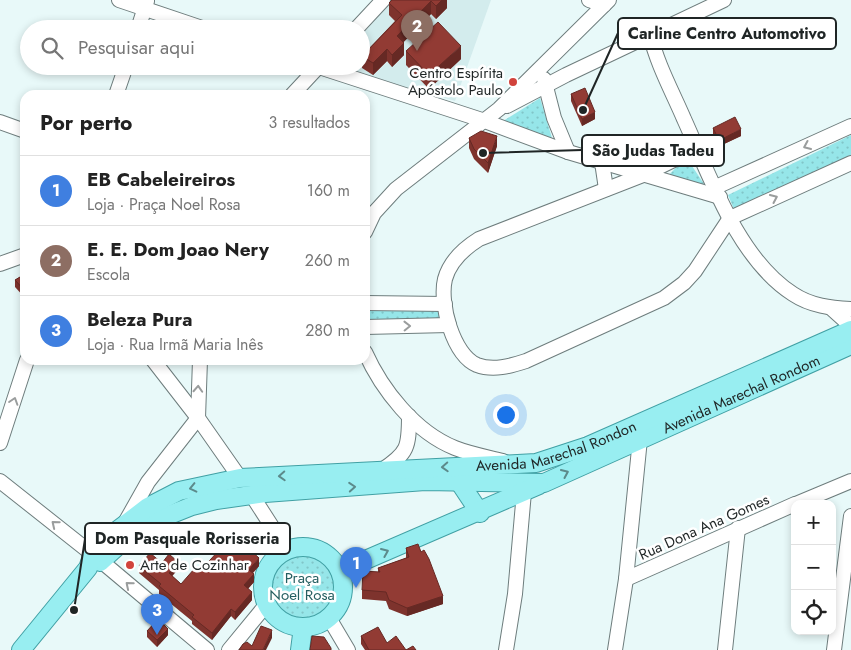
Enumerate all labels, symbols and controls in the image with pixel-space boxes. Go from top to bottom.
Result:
pin: 2 [401,10,433,51]
callout: Carline Centro Automotivo [618,18,836,49]
search box [20,20,370,75]
text: Carline Centro Automotivo [628,22,826,45]
icon: search [38,34,66,62]
text: Pesquisar aqui [78,34,195,61]
place label: Centro Espírita Apóstolo Paulo [408,62,503,101]
marker: Centro Espírita Apóstolo Paulo [507,76,519,88]
text: Por perto [40,108,132,138]
text: 3 resultados [269,111,350,134]
callout: São Judas Tadeu [582,135,724,166]
text: São Judas Tadeu [592,139,714,162]
one-way arrow [803,140,812,150]
text: EB Cabeleireiros [87,166,235,193]
text: 1 [52,179,60,202]
text: 160 m [307,179,350,202]
text: Loja · Praça Noel Rosa [87,193,241,216]
one-way arrow [769,194,778,204]
text: E. E. Dom Joao Nery [87,236,269,263]
text: 2 [51,249,61,272]
text: 260 m [305,249,350,272]
text: Escola [87,263,130,286]
text: Beleza Pura [87,306,193,333]
text: 3 [51,319,61,342]
text: 280 m [305,319,350,342]
one-way arrow [404,321,411,331]
text: Loja · Rua Irmã Maria Inês [87,333,263,356]
street label: Avenida Marechal Rondom [659,349,824,439]
one-way arrow [193,385,203,392]
one-way arrow [8,398,18,406]
your location [493,402,519,428]
street label: Avenida Marechal Rondon [475,415,640,477]
one-way arrow [440,462,448,472]
one-way arrow [560,469,569,480]
one-way arrow [278,471,286,482]
one-way arrow [349,481,357,492]
one-way arrow [188,482,197,493]
street label: Rua Dona Ana Gomes [635,488,773,566]
map controls [791,500,836,635]
button: + [791,500,836,545]
one-way arrow [52,521,61,529]
callout: Dom Pasquale Rorisseria [85,523,290,554]
text: Dom Pasquale Rorisseria [95,527,279,550]
button: − [791,545,836,590]
pin: 1 [340,547,372,588]
one-way arrow [380,548,389,559]
place label: Arte de Cozinhar [140,554,250,576]
marker: Arte de Cozinhar [124,559,136,571]
park label: Praça Noel Rosa [269,567,335,606]
one-way arrow [126,582,135,590]
button: locate [791,590,836,635]
pin: 3 [141,594,173,635]

